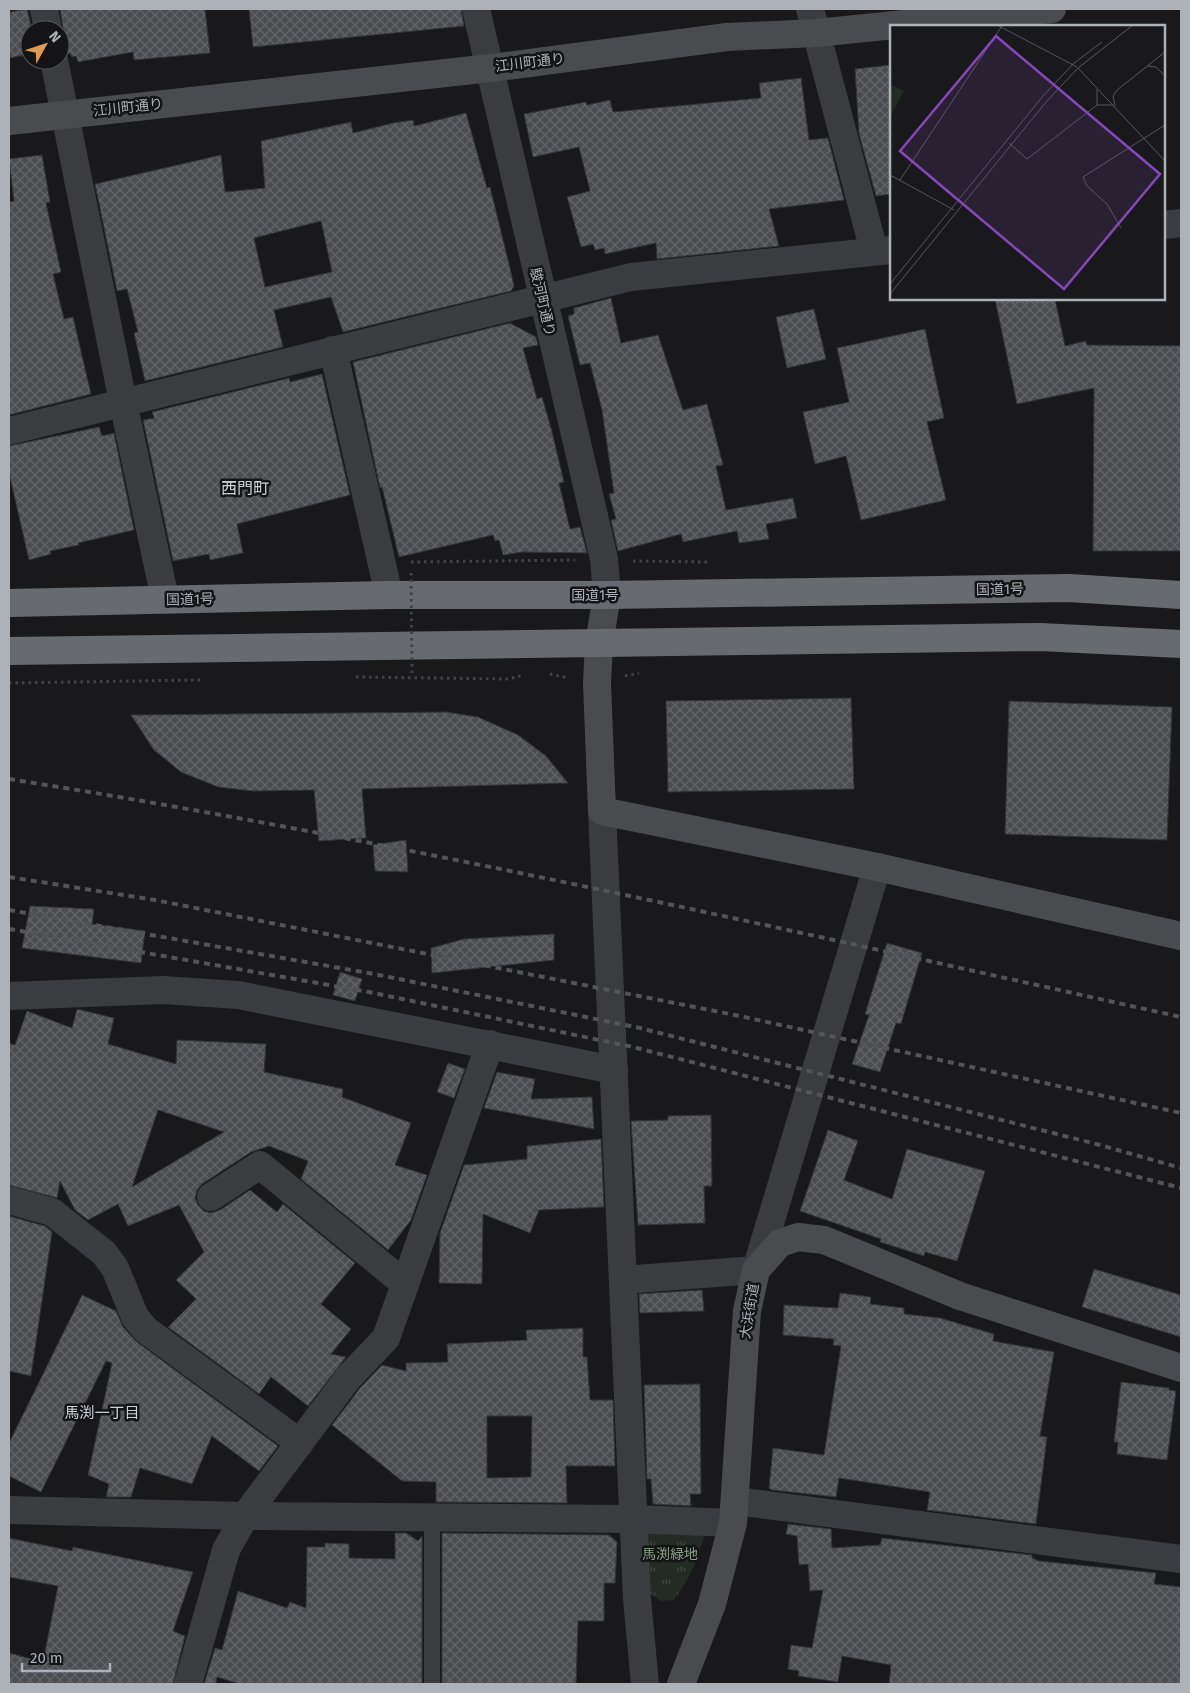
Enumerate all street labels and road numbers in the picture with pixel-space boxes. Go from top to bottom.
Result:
street label: 江川町通り [494,50,566,75]
street label: 江川町通り [92,95,164,120]
street label: 駿河町通り [526,266,559,338]
street label: 国道1号 [976,581,1024,598]
street label: 国道1号 [571,587,619,604]
street label: 国道1号 [166,591,214,608]
street label: 大浜街道 [737,1282,762,1340]

